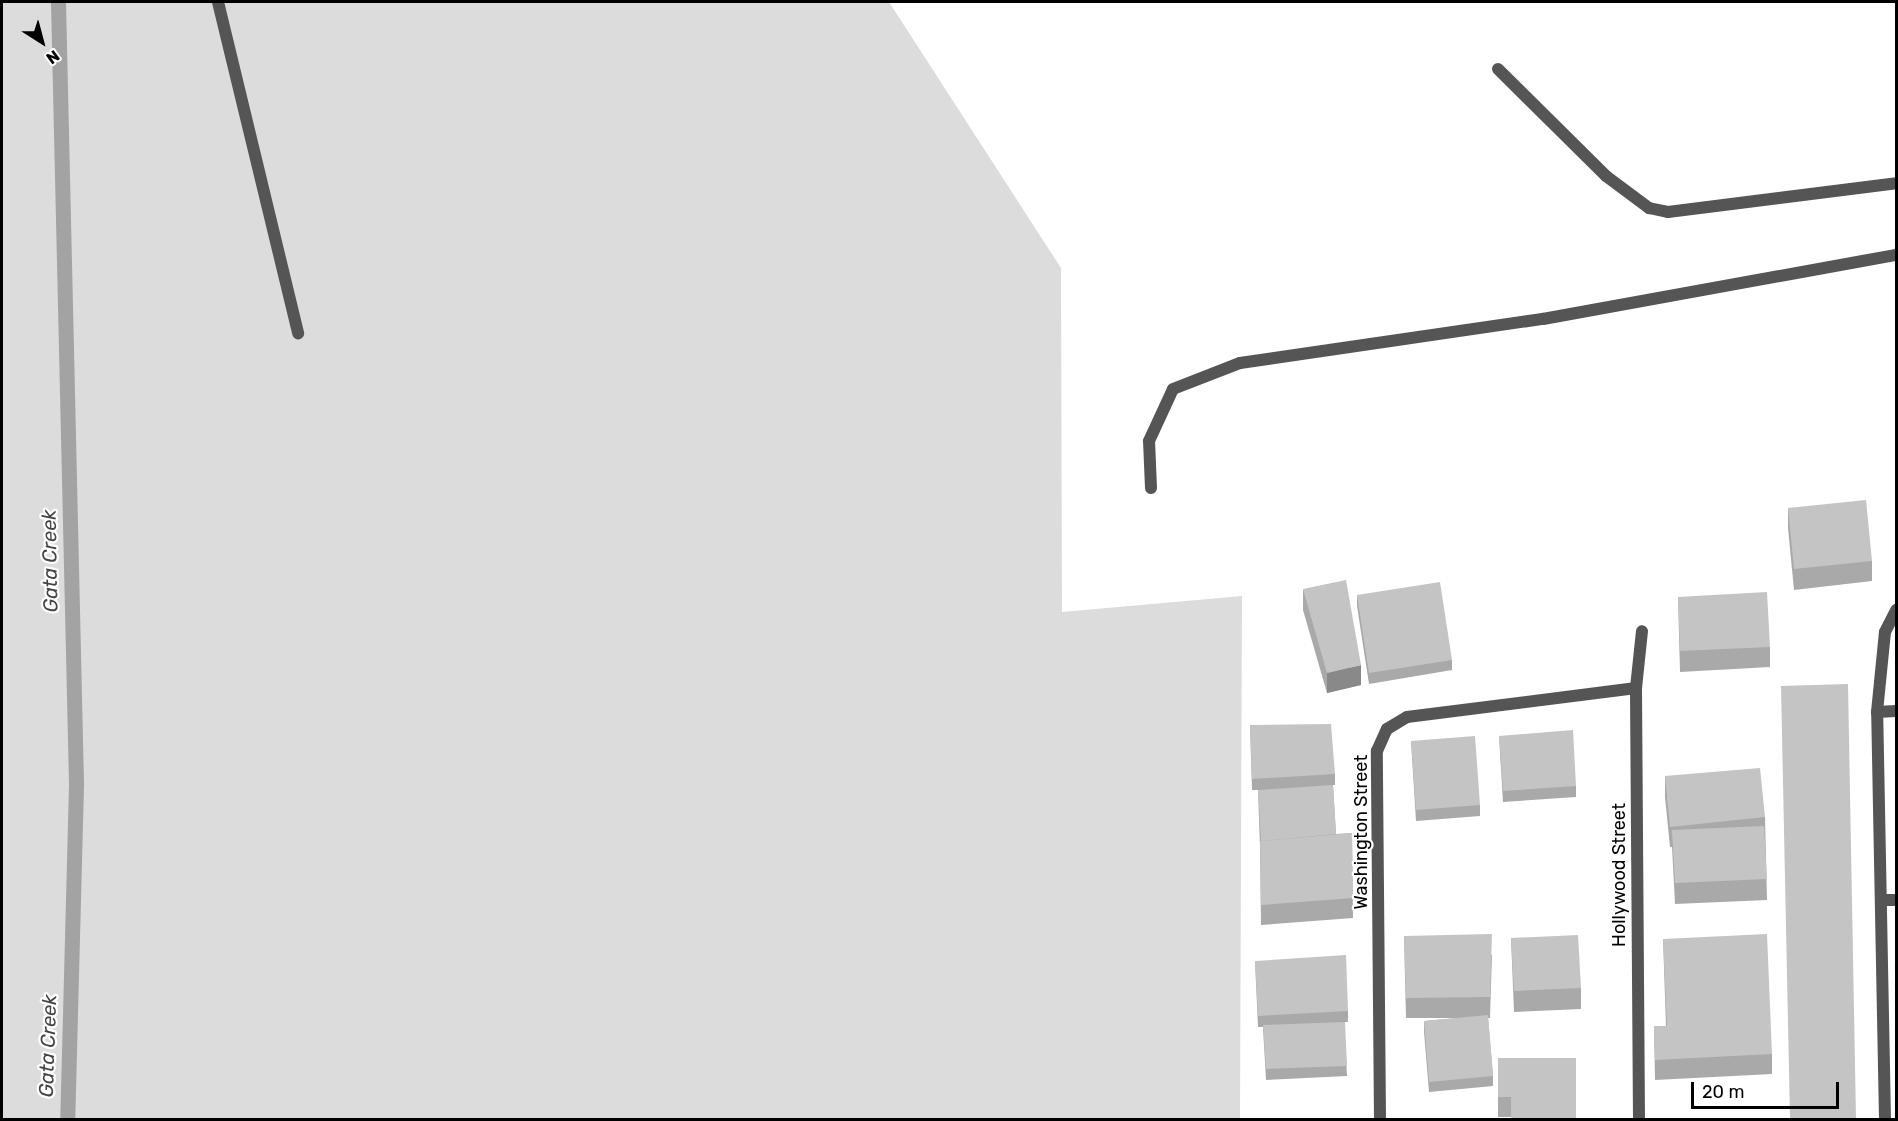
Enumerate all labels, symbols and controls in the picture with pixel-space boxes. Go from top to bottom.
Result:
north arrow [12,12,72,72]
text: N [43,46,63,68]
water label: Gata Creek [37,509,63,613]
street label: Washington Street [1350,755,1372,909]
street label: Hollywood Street [1608,803,1630,947]
water label: Gata Creek [34,994,62,1098]
scale bar [1694,1070,1842,1108]
text: 20 m [1702,1081,1744,1103]

